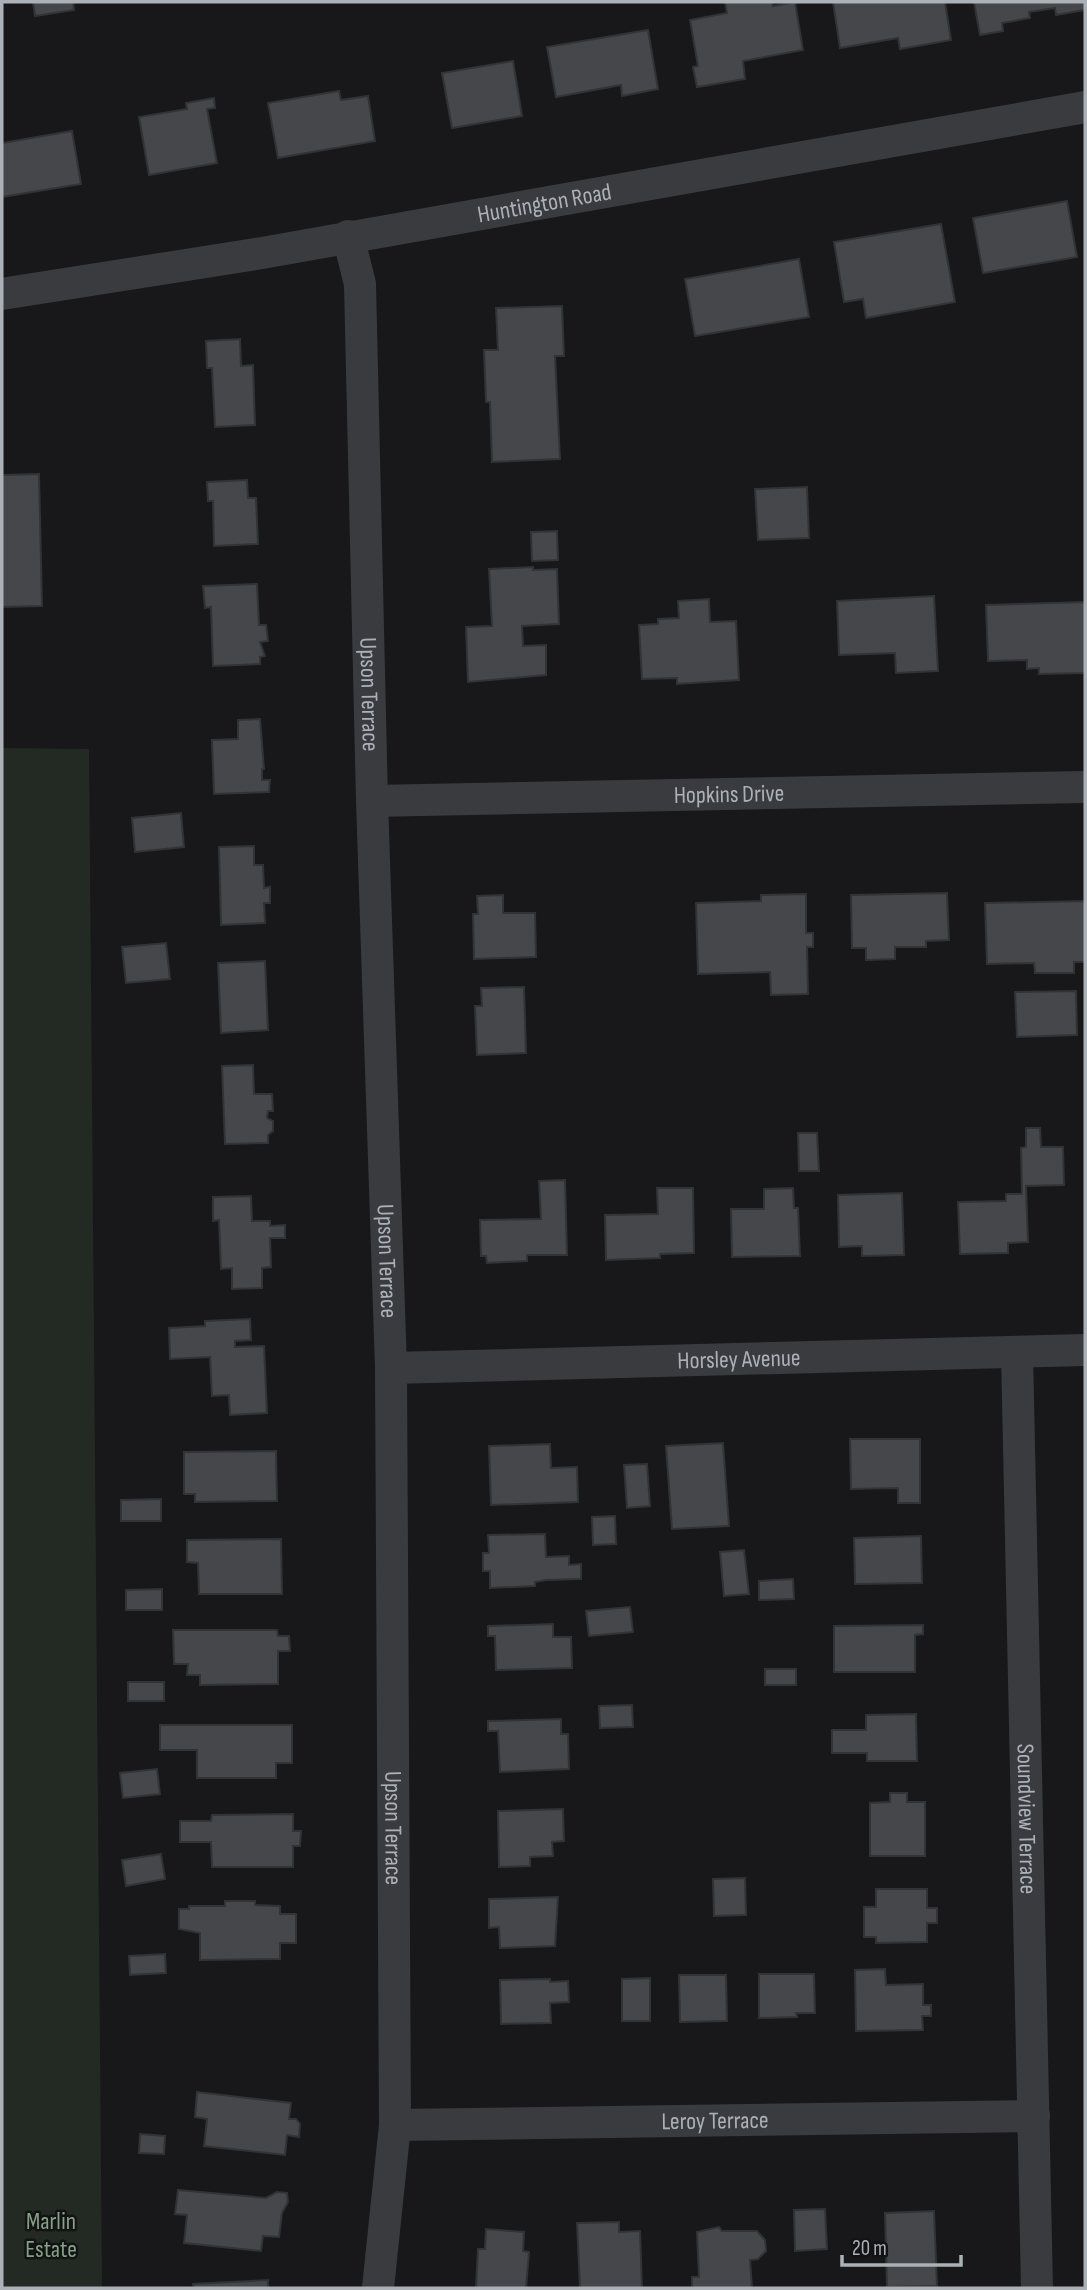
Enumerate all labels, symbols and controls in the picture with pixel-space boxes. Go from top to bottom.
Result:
street label: Huntington Road [475,177,614,230]
street label: Upson Terrace [353,637,385,752]
street label: Hopkins Drive [673,779,784,810]
street label: Upson Terrace [371,1204,403,1319]
street label: Horsley Avenue [677,1343,801,1376]
street label: Soundview Terrace [1010,1743,1043,1895]
street label: Upson Terrace [378,1771,408,1885]
street label: Leroy Terrace [661,2106,769,2136]
park label: Marlin Estate [25,2207,77,2264]
scale bar [842,2224,961,2268]
text: 20 m [852,2236,887,2261]

